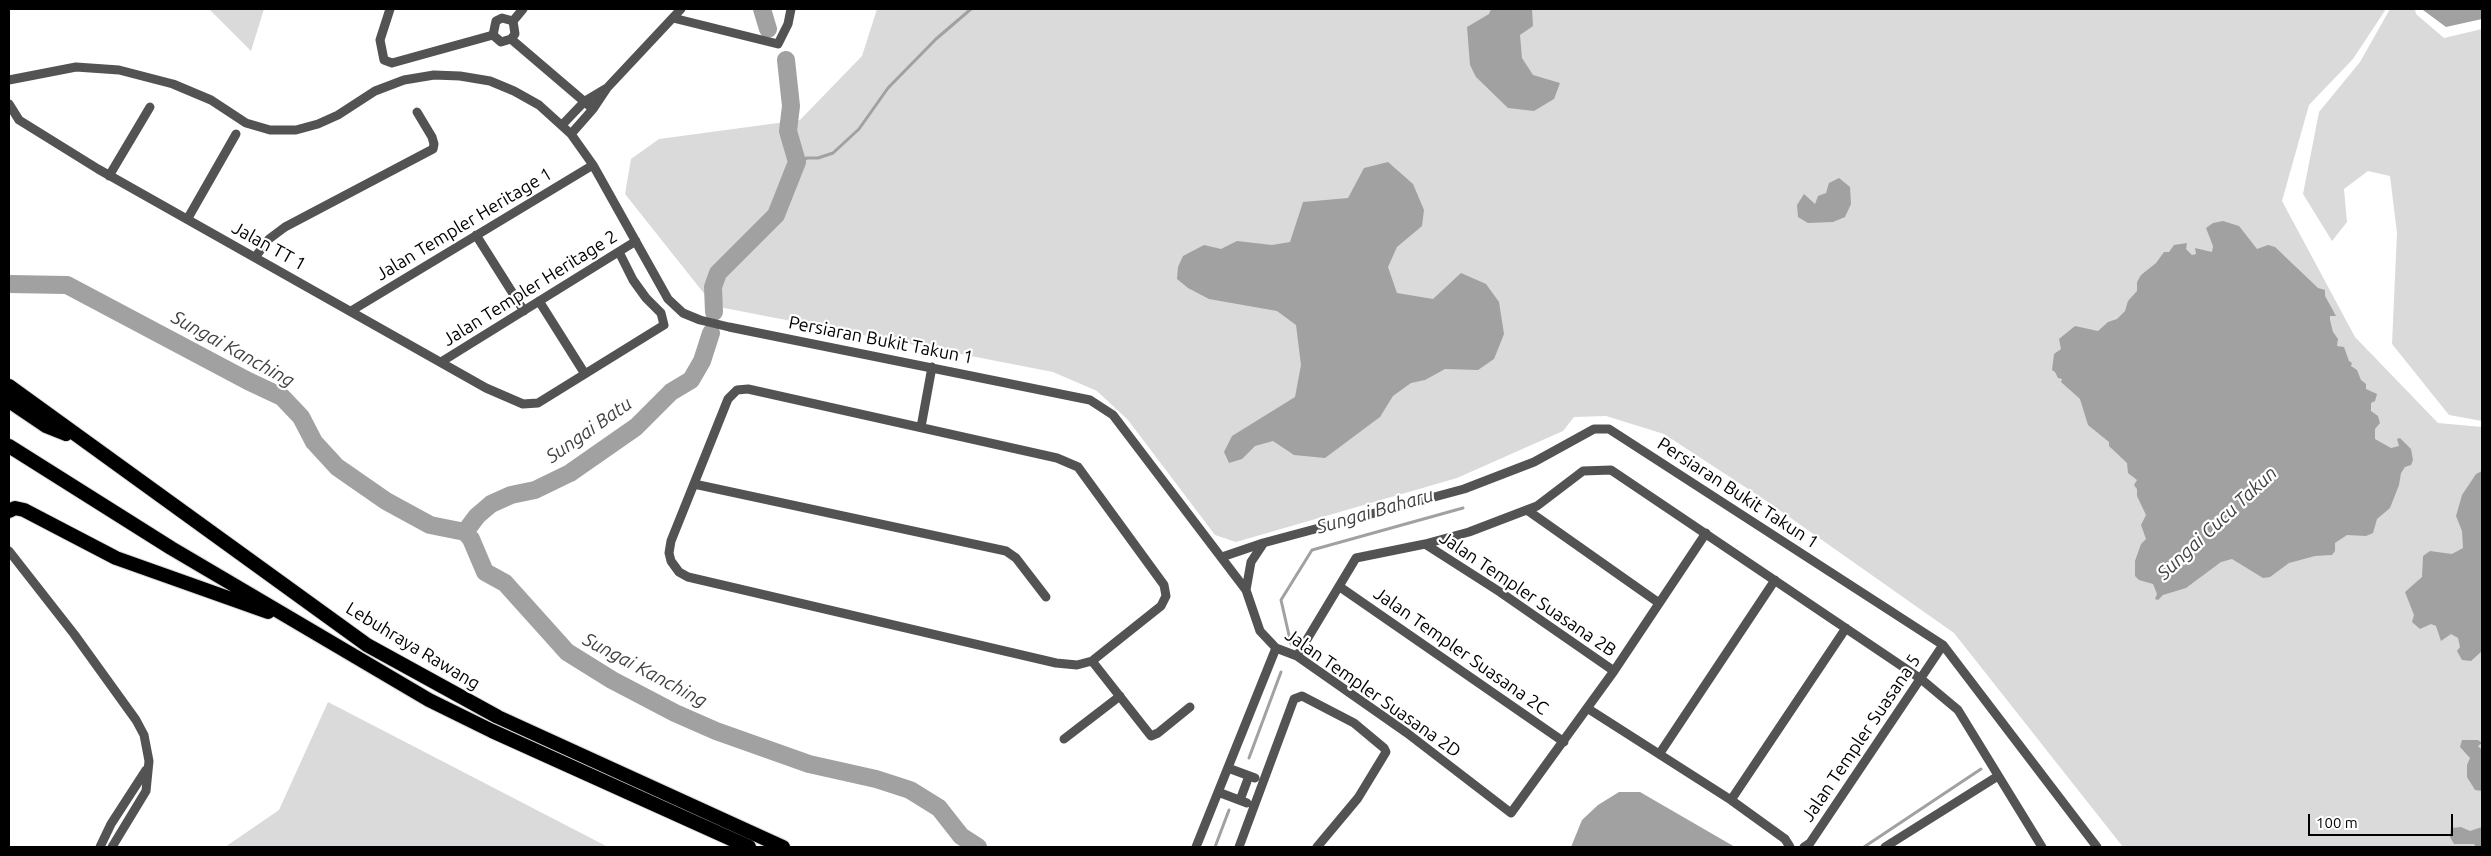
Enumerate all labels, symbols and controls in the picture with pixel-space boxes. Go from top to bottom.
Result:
street label: Jalan Templer Heritage 1 [372,163,556,285]
street label: Jalan TT 1 [228,217,310,275]
street label: Jalan Templer Heritage 2 [439,225,621,351]
water label: Sungai Kanching [168,306,298,392]
street label: Persiaran Bukit Takun 1 [787,311,975,369]
water label: Sungai Batu [542,392,636,468]
street label: Persiaran Bukit Takun 1 [1653,433,1823,553]
water label: Sungai Cucu Takun [2152,462,2282,584]
water label: Sungai Baharu [1314,483,1436,539]
street label: Jalan Templer Suasana 2B [1436,527,1620,661]
street label: Jalan Templer Suasana 2C [1370,582,1552,720]
street label: Lebuhraya Rawang [342,597,484,695]
street label: Jalan Templer Suasana 2D [1281,624,1465,762]
water label: Sungai Kanching [579,628,711,712]
street label: Jalan Templer Suasana 5 [1797,650,1925,826]
scale bar [2311,804,2456,836]
text: 100 m [2316,814,2358,831]

